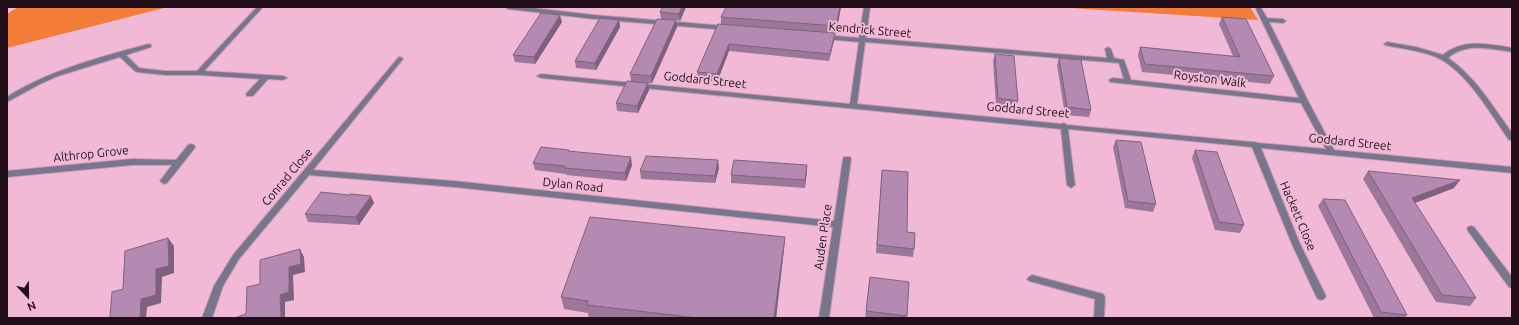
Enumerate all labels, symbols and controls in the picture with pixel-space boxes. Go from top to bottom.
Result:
street label: Kendrick Street [828,19,912,40]
street label: Royston Walk [1173,68,1247,89]
street label: Goddard Street [663,69,747,90]
street label: Goddard Street [986,99,1070,120]
street label: Goddard Street [1308,131,1392,152]
street label: Althrop Grove [53,143,129,164]
street label: Conrad Close [259,145,314,208]
street label: Dylan Road [542,175,604,194]
street label: Hackett Close [1278,179,1319,252]
street label: Auden Place [811,203,834,271]
north arrow [8,277,48,317]
text: N [26,299,38,313]

